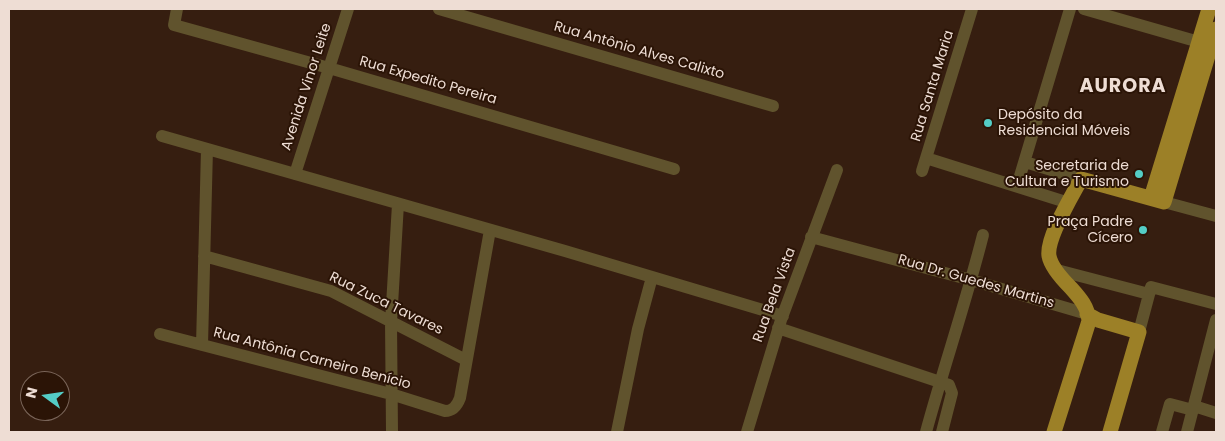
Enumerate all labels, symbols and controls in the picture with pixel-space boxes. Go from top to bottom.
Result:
street label: Rua Antônio Alves Calixto [552,19,726,83]
street label: Avenida Vinor Leite [278,21,336,153]
street label: Rua Santa Maria [908,28,958,144]
street label: Rua Expedito Pereira [357,53,499,109]
district label: AURORA [1079,76,1167,98]
place label: Depósito da Residencial Móveis [998,107,1130,140]
marker: Depósito da Residencial Móveis [982,117,994,129]
place label: Secretaria de Cultura e Turismo [1005,158,1129,190]
marker: Secretaria de Cultura e Turismo [1133,168,1145,180]
place label: Praça Padre Cícero [1048,214,1133,246]
marker: Praça Padre Cícero [1137,224,1149,236]
street label: Rua Bela Vista [750,245,800,345]
street label: Rua Dr. Guedes Martins [896,252,1056,312]
street label: Rua Zuca Tavares [326,269,446,339]
street label: Rua Antônia Carneiro Benício [211,325,413,393]
north arrow [20,371,70,421]
text: N [20,385,42,400]

